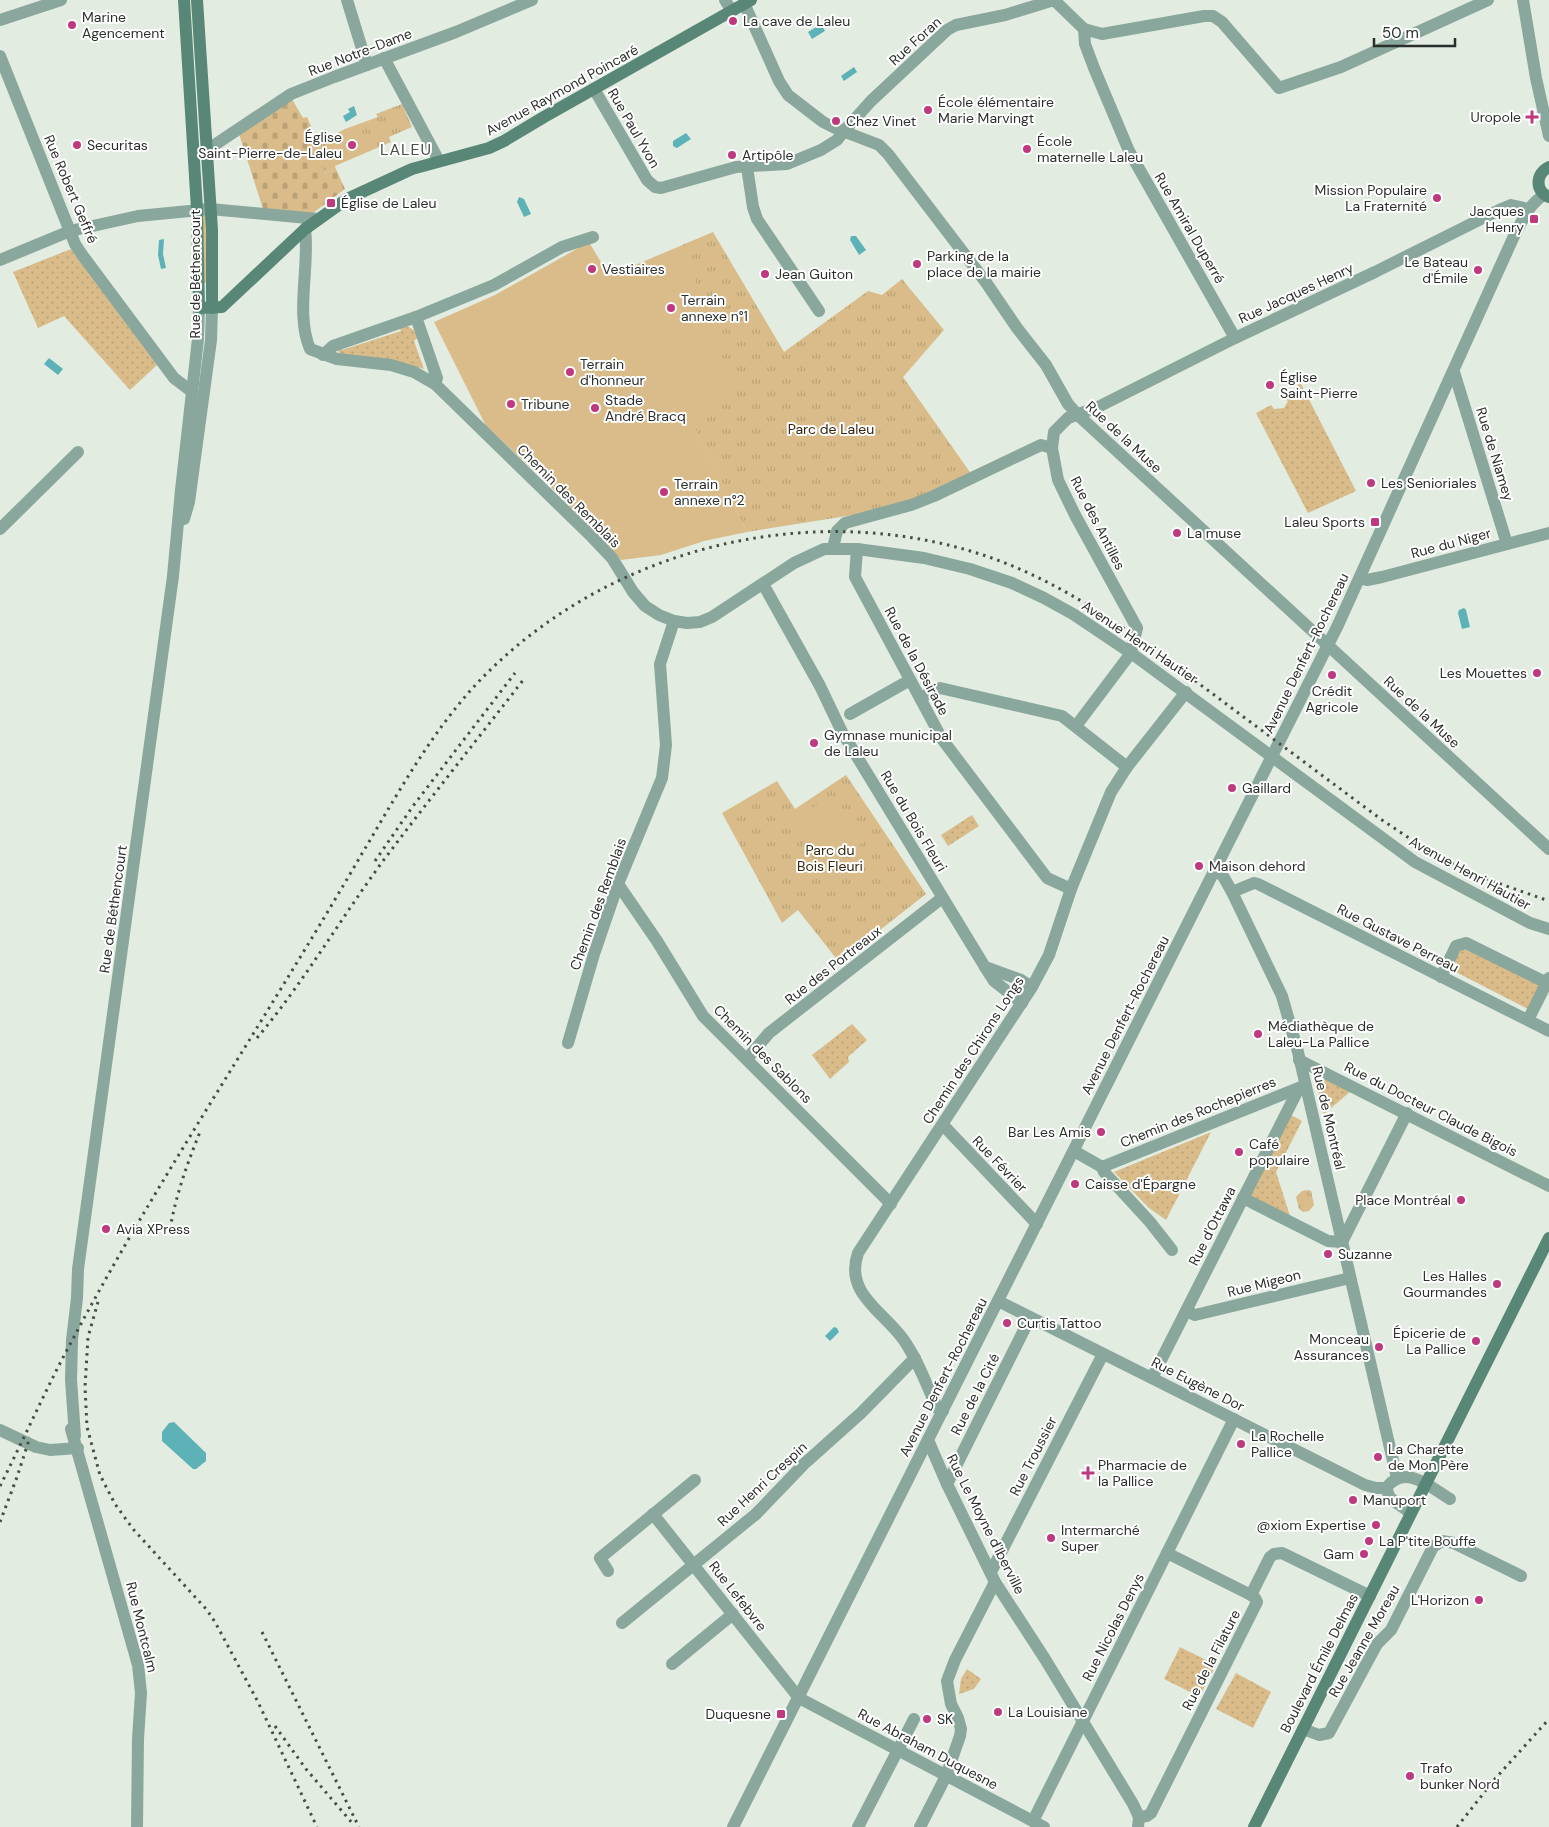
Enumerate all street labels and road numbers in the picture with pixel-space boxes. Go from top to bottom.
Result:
street label: Rue Foran [885,13,945,69]
street label: Rue Notre-Dame [306,24,414,80]
street label: Avenue Raymond Poincaré [482,40,642,140]
street label: Rue Paul Yvon [604,85,664,171]
street label: Rue Robert Geffré [40,132,102,246]
street label: Rue Amiral Duperré [1151,169,1229,287]
street label: Rue de Béthencourt [186,209,204,339]
street label: Rue Jacques Henry [1236,258,1356,327]
street label: Rue de la Muse [1082,397,1166,477]
street label: Rue de Niamey [1472,405,1518,503]
street label: Chemin des Remblais [513,440,625,552]
street label: Rue des Antilles [1067,473,1129,573]
street label: Rue du Niger [1409,524,1493,562]
street label: Avenue Denfert-Rochereau [1259,570,1353,736]
street label: Avenue Henri Hautier [1078,596,1202,688]
street label: Rue de la Désirade [881,604,953,718]
street label: Rue de la Muse [1380,672,1464,752]
street label: Rue du Bois Fleuri [877,767,951,875]
street label: Avenue Henri Hautier [1406,832,1534,914]
street label: Chemin des Remblais [566,835,630,973]
street label: Rue de Béthencourt [95,844,131,974]
street label: Rue Gustave Perreau [1334,900,1462,976]
street label: Rue des Portreaux [781,922,885,1008]
street label: Avenue Denfert-Rochereau [1077,932,1173,1098]
street label: Chemin des Chirons Longs [918,973,1028,1127]
street label: Chemin des Sablons [710,1001,816,1107]
street label: Rue du Docteur Claude Bigois [1341,1057,1521,1161]
street label: Rue de Montréal [1308,1064,1350,1172]
street label: Chemin des Rochepierres [1117,1072,1279,1152]
street label: Rue Février [969,1132,1031,1196]
street label: Rue d'Ottawa [1184,1183,1240,1269]
street label: Rue Migeon [1225,1265,1303,1301]
street label: Avenue Denfert-Rochereau [895,1294,991,1460]
street label: Rue de la Cité [947,1350,1003,1438]
street label: Rue Eugène Dor [1148,1353,1248,1415]
street label: Rue Troussier [1005,1413,1061,1499]
street label: Rue Henri Crespin [713,1438,811,1530]
street label: Rue Le Moyne d'Iberville [943,1451,1029,1597]
street label: Rue Lefebvre [705,1557,771,1635]
street label: Rue Nicolas Denys [1078,1570,1148,1684]
street label: Rue Montcalm [122,1580,162,1674]
street label: Rue Jeanne Moreau [1324,1582,1404,1700]
street label: Boulevard Émile Delmas [1276,1590,1362,1736]
street label: Rue de la Filature [1178,1607,1244,1713]
street label: Rue Abraham Duquesne [855,1704,1001,1794]

